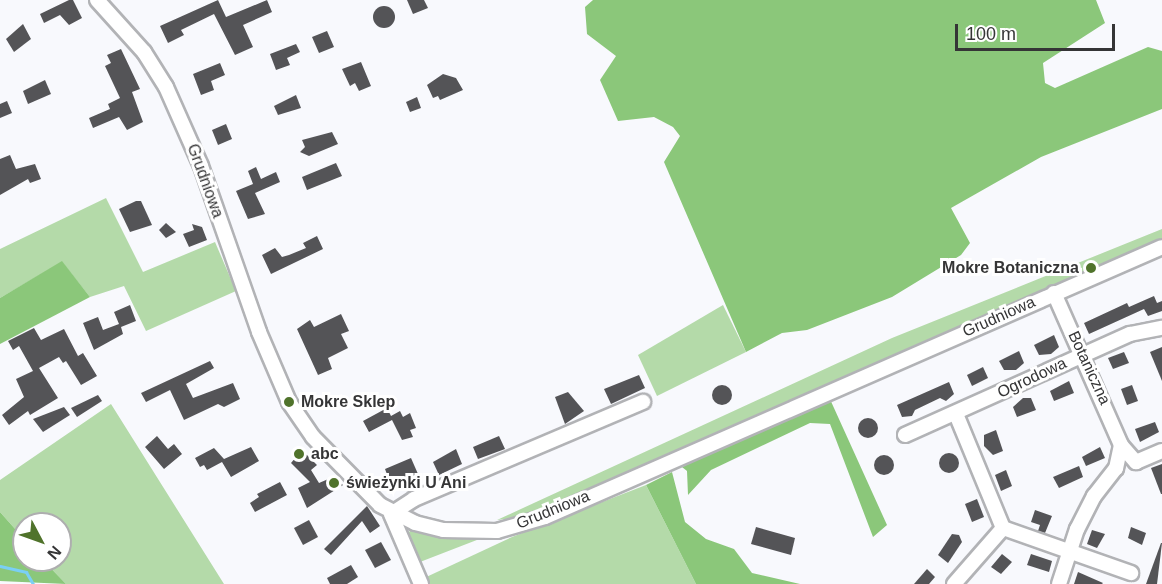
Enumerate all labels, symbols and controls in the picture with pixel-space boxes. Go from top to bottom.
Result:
scale bar [958,12,1118,50]
text: 100 m [966,24,1016,44]
street label: Grudniowa [183,141,227,221]
place label: Mokre Botaniczna [942,258,1079,278]
marker: Mokre Botaniczna [1084,261,1098,275]
street label: Grudniowa [960,292,1038,342]
street label: Botaniczna [1064,328,1114,408]
street label: Ogrodowa [994,354,1070,402]
place label: Mokre Sklep [301,392,395,412]
marker: Mokre Sklep [282,395,296,409]
place label: abc [311,444,339,464]
marker: abc [292,447,306,461]
place label: świeżynki U Ani [346,473,467,493]
marker: świeżynki U Ani [327,476,341,490]
street label: Grudniowa [514,487,592,533]
north arrow [12,512,72,572]
text: N [44,543,65,563]

